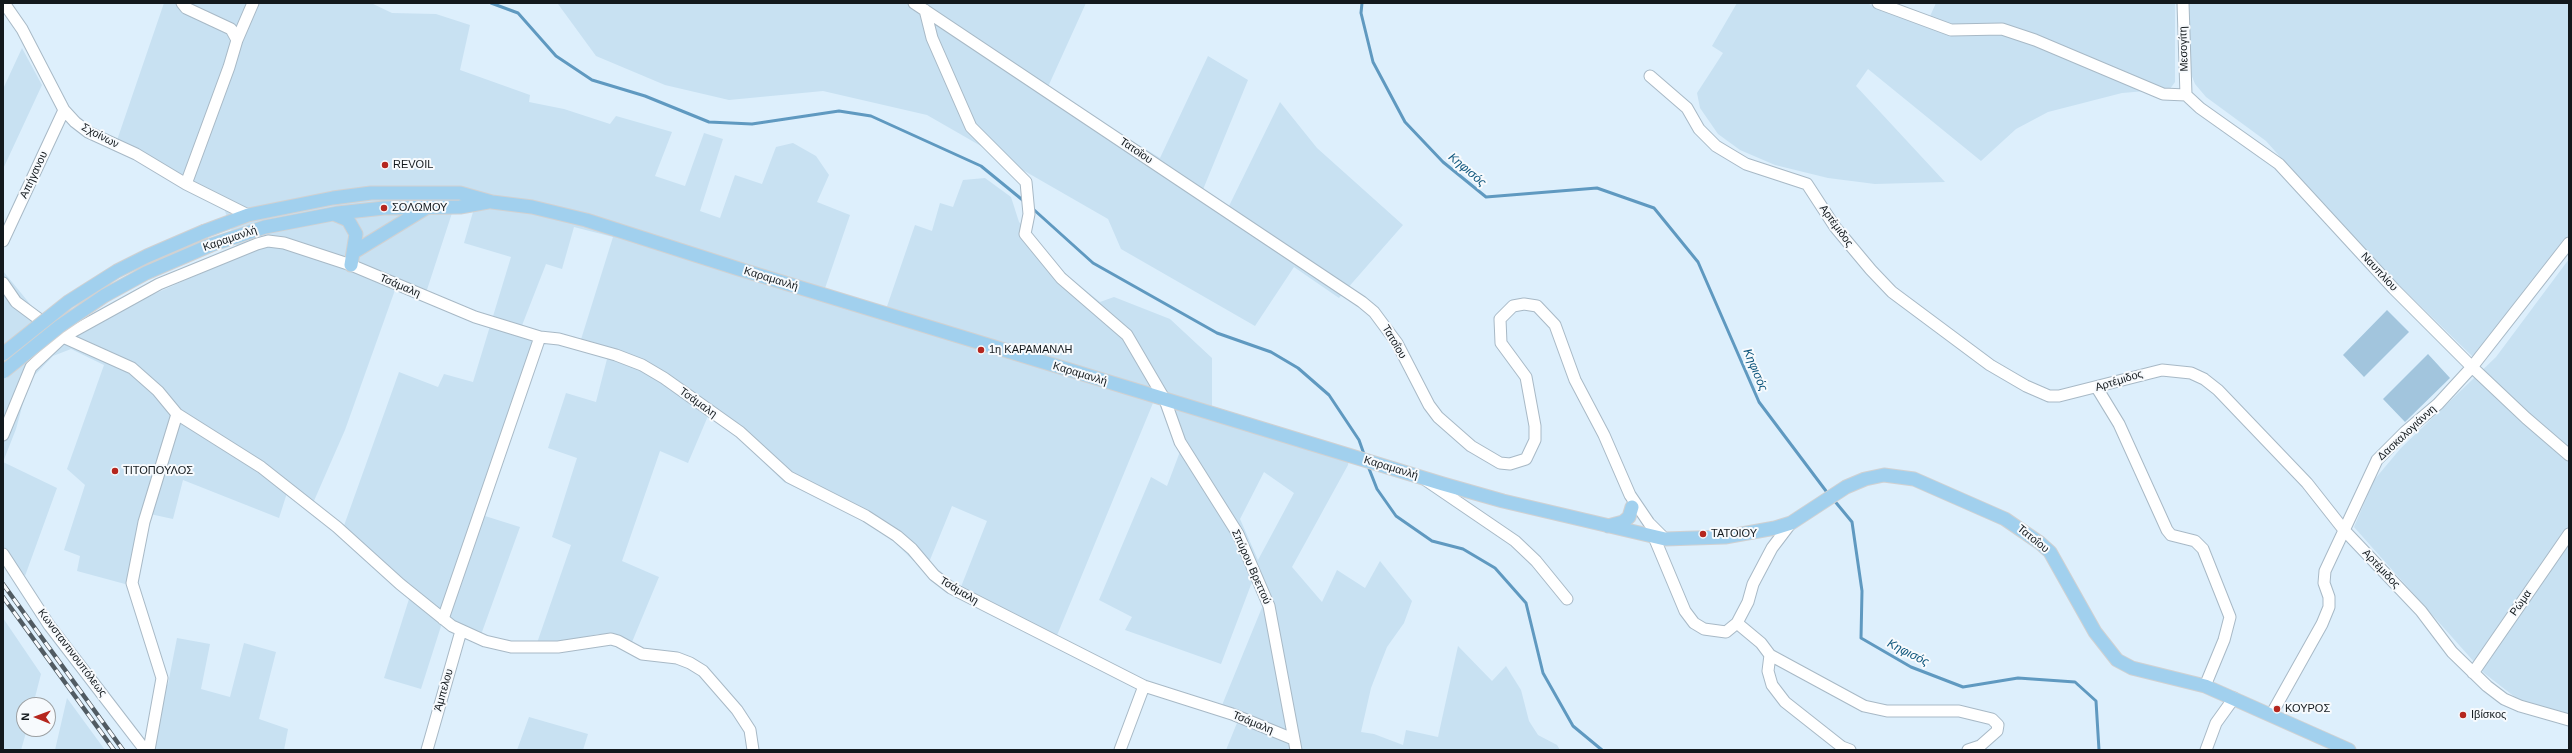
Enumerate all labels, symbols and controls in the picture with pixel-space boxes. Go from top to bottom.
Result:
street label: Μεσογίτη [2177,26,2191,72]
street label: Σχοίνων [79,121,121,151]
street label: Τατοΐου [1117,135,1155,167]
street label: Απήγανου [17,149,51,201]
water label: Κηφισός [1445,150,1489,190]
place label: REVOIL [393,158,433,172]
marker: REVOIL [380,160,390,170]
place label: ΣΟΛΩΜΟΥ [392,201,447,215]
street label: Αρτέμιδος [1816,202,1856,250]
marker: ΣΟΛΩΜΟΥ [379,203,389,213]
street label: Καραμανλή [201,224,259,254]
street label: Ναυπλίου [2358,250,2400,294]
street label: Καραμανλή [742,265,800,293]
street label: Τσάμαλη [378,272,422,300]
street label: Τατοΐου [1379,323,1409,361]
place label: 1η ΚΑΡΑΜΑΝΛΗ [989,343,1073,357]
marker: 1η ΚΑΡΑΜΑΝΛΗ [976,345,986,355]
water label: Κηφισός [1740,347,1770,393]
street label: Καραμανλή [1051,360,1109,388]
street label: Αρτέμιδος [2094,368,2144,394]
street label: Τσάμαλη [677,385,719,421]
street label: Δασκαλογιάννη [2375,403,2439,463]
street label: Καραμανλή [1362,454,1420,482]
place label: ΤΙΤΟΠΟΥΛΟΣ [123,464,193,478]
marker: ΤΙΤΟΠΟΥΛΟΣ [110,466,120,476]
street label: Τατοΐου [2015,522,2051,556]
place label: ΤΑΤΟΙΟΥ [1711,527,1757,541]
street label: Σπύρου Βρεττού [1229,528,1273,606]
marker: ΤΑΤΟΙΟΥ [1698,529,1708,539]
street label: Αρτέμιδος [2359,547,2403,591]
street label: Τσάμαλη [937,574,981,608]
street label: Ρώμα [2507,587,2535,619]
street label: Κωνσταντινουπόλεως [35,607,109,699]
water label: Κηφισός [1885,636,1931,670]
street label: Άμπελου [432,667,456,713]
north arrow [16,697,56,737]
place label: ΚΟΥΡΟΣ [2285,702,2330,716]
marker: ΚΟΥΡΟΣ [2272,704,2282,714]
place label: Ιβίσκος [2471,708,2506,722]
street label: Τσάμαλη [1231,709,1275,737]
marker: Ιβίσκος [2458,710,2468,720]
text: N [19,713,31,721]

